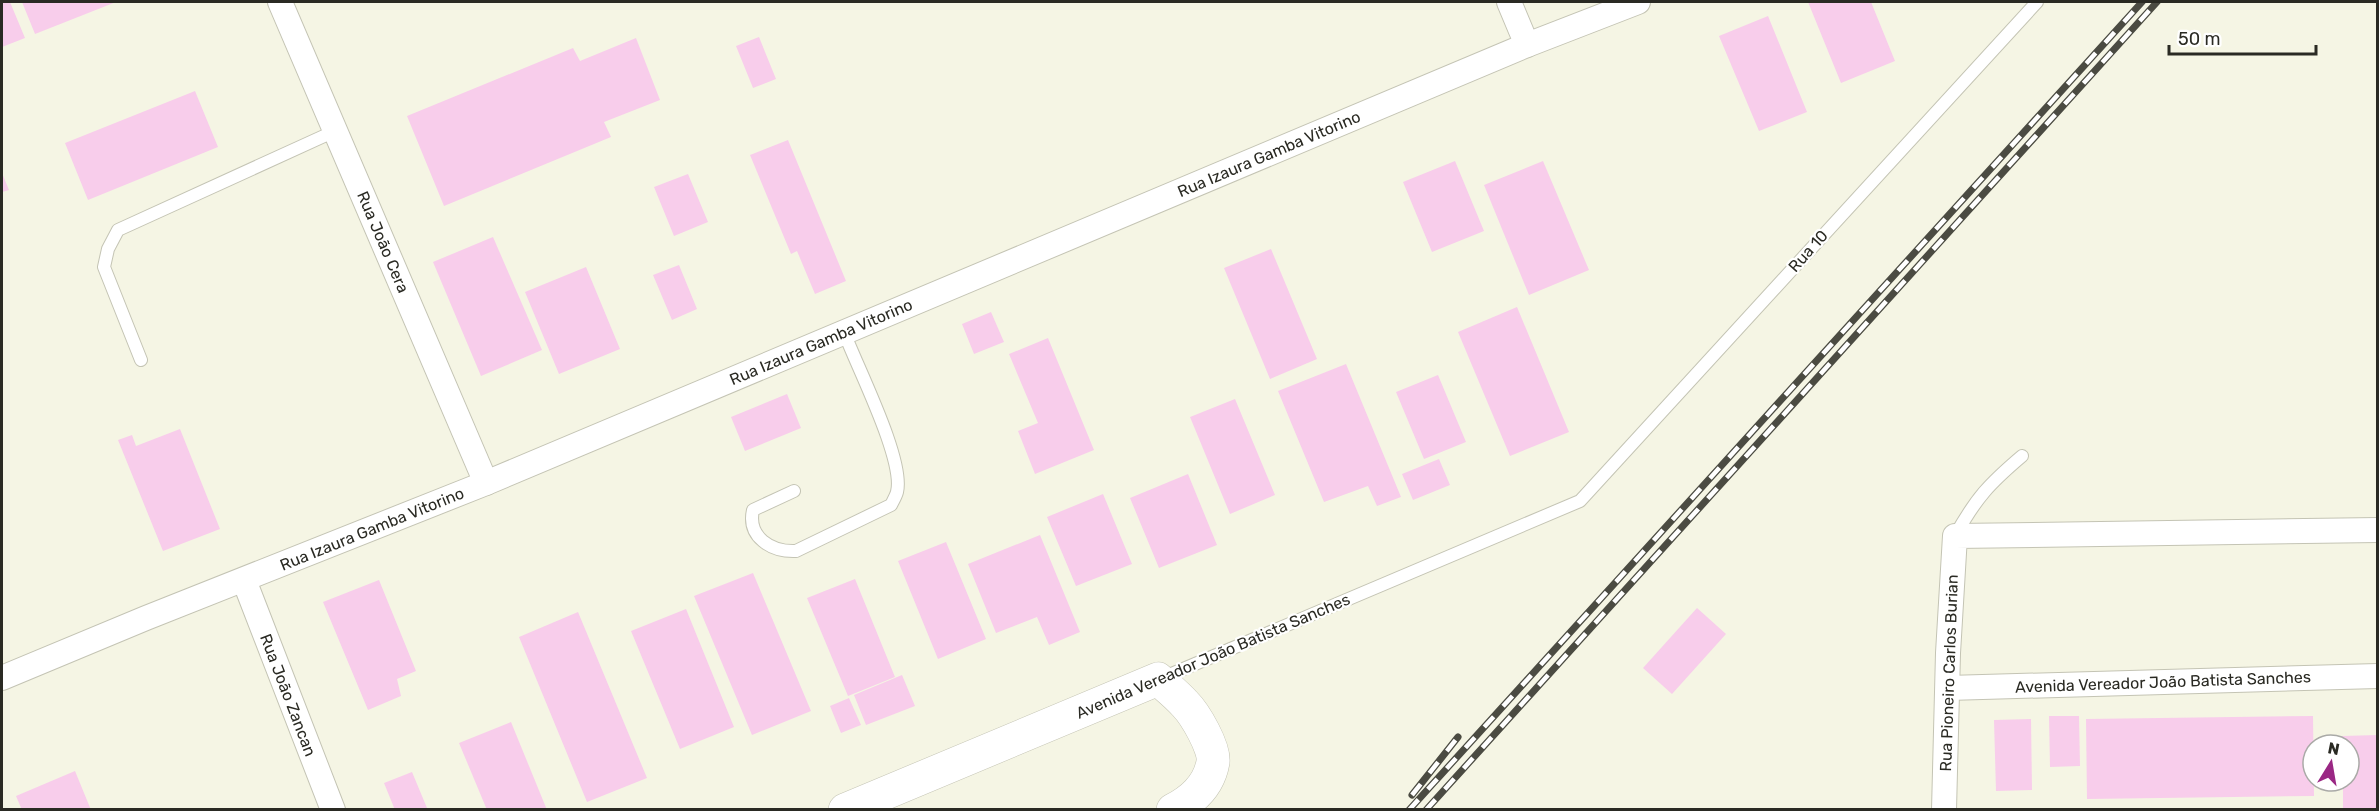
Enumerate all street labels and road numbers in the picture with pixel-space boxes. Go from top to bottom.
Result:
street label: Rua Izaura Gamba Vitorino [1175,107,1363,201]
street label: Rua João Cera [353,188,413,296]
street label: Rua 10 [1784,226,1832,276]
street label: Rua Izaura Gamba Vitorino [727,295,915,389]
street label: Rua Izaura Gamba Vitorino [277,483,467,575]
street label: Rua Pioneiro Carlos Burian [1936,574,1962,772]
street label: Avenida Vereador João Batista Sanches [1073,589,1353,723]
street label: Rua João Zancan [256,631,320,759]
street label: Avenida Vereador João Batista Sanches [2015,667,2311,697]

